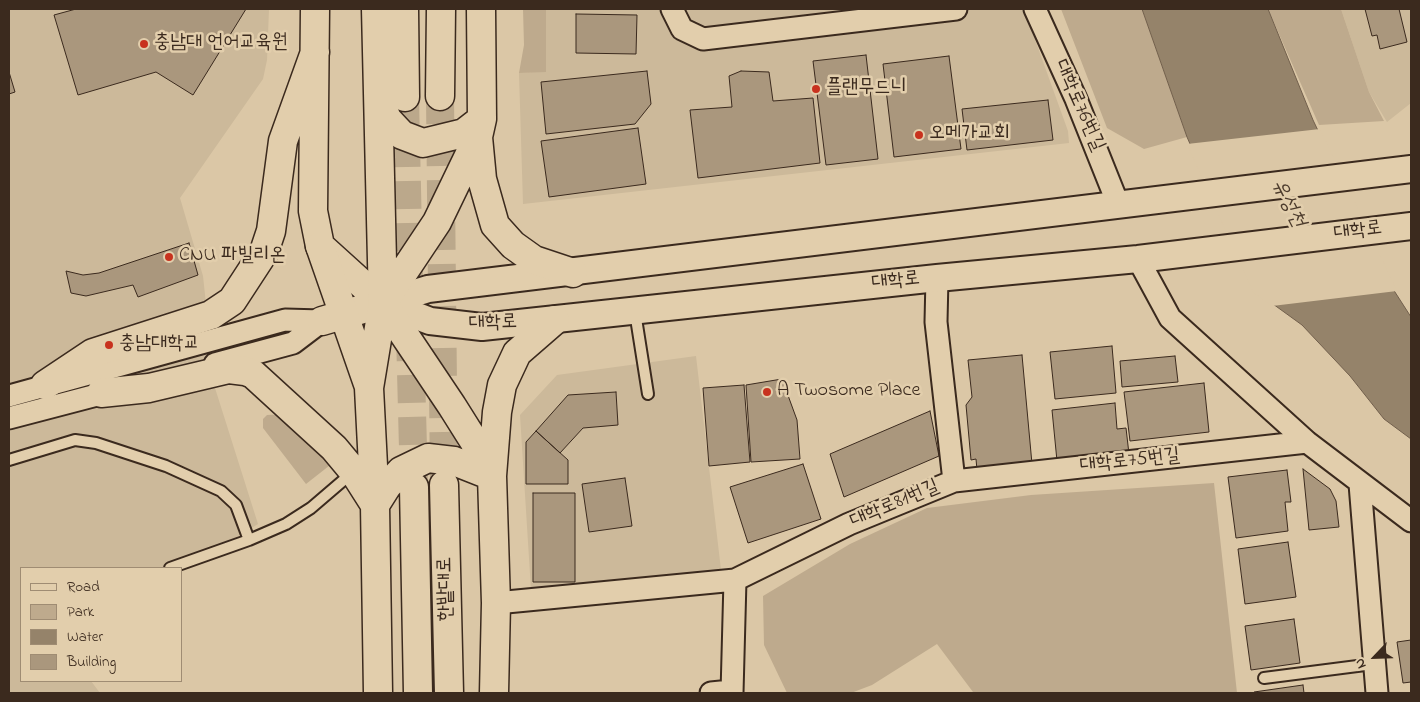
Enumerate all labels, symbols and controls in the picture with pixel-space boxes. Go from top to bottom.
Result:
place label: 충남대 언어교육원 [154,32,288,56]
marker: 충남대 언어교육원 [138,38,150,50]
street label: 대학로76번길 [1047,57,1109,155]
place label: 플랜무드니 [826,77,906,101]
marker: 플랜무드니 [810,83,822,95]
place label: 오메가교회 [929,123,1009,147]
marker: 오메가교회 [913,129,925,141]
water label: 유성천 [1264,176,1310,232]
street label: 대학로 [1333,217,1383,247]
place label: CNU 파빌리온 [179,245,285,269]
marker: CNU 파빌리온 [163,251,175,263]
street label: 대학로 [871,268,921,296]
street label: 대학로 [468,311,518,337]
place label: 충남대학교 [119,333,199,357]
marker: 충남대학교 [103,339,115,351]
place label: A Twosome Place [777,380,920,404]
marker: A Twosome Place [761,386,773,398]
street label: 대학로75번길 [1079,445,1181,479]
street label: 대학로81번길 [847,476,943,534]
street label: 한밭대로 [434,557,460,621]
legend [20,567,182,682]
text: Road [67,576,100,598]
text: Park [67,601,94,623]
text: Water [67,626,103,648]
north arrow [1350,632,1400,682]
text: Building [67,651,116,673]
text: N [1349,655,1372,672]

